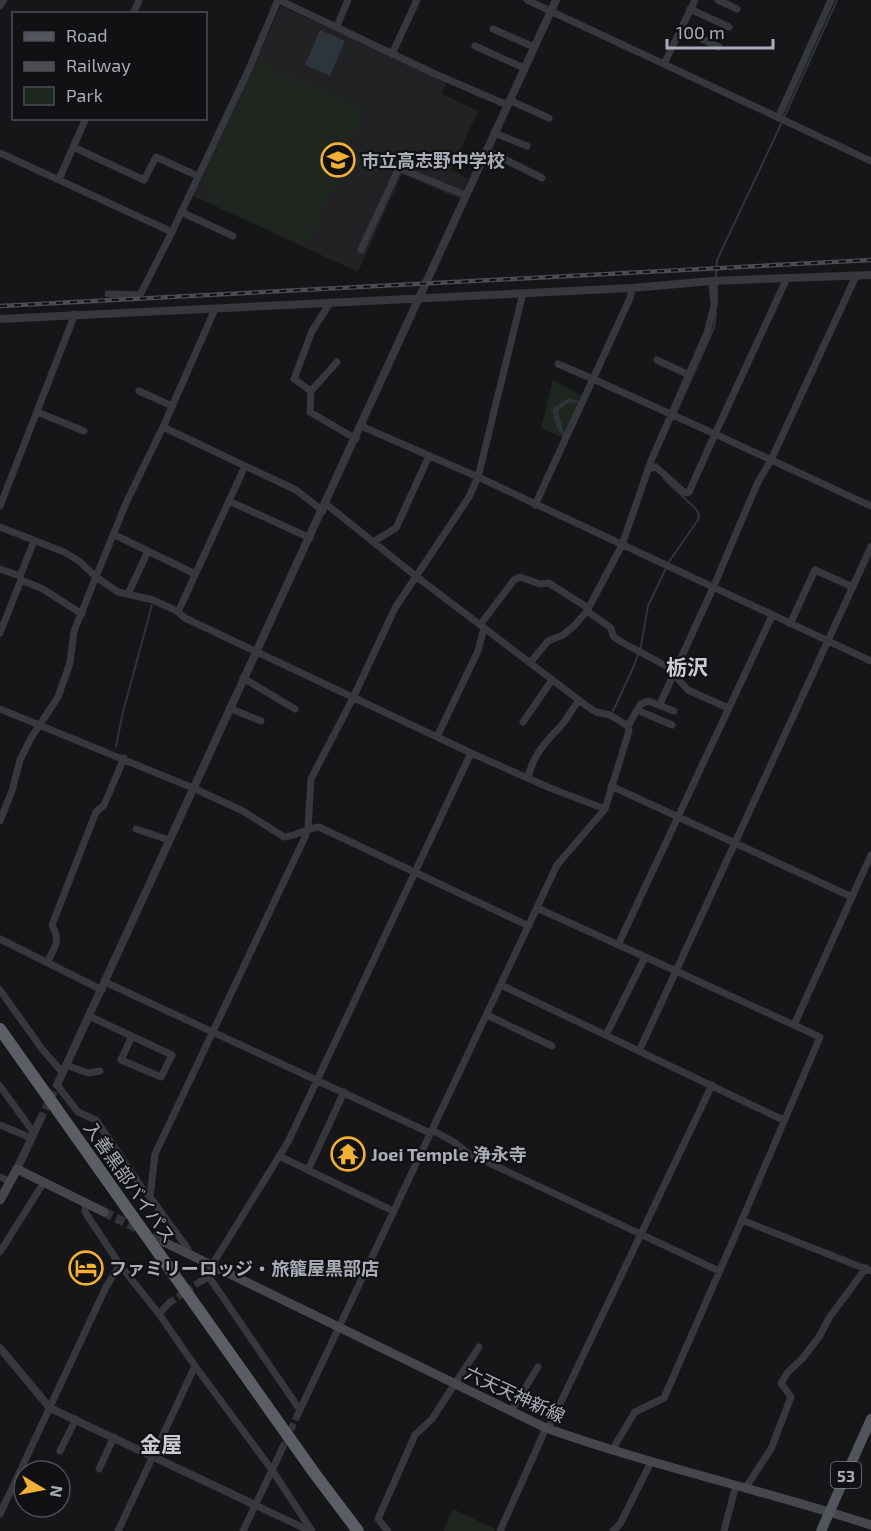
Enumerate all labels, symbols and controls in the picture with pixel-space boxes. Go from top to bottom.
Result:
legend [12,12,207,120]
scale bar [667,12,774,50]
text: 100 m [676,21,725,43]
text: Road [66,24,107,46]
text: Railway [66,54,131,76]
text: Park [66,84,103,106]
school or university icon: 市立高志野中学校 [320,142,356,178]
place label: 市立高志野中学校 [361,149,505,171]
district label: 栃沢 [666,654,708,679]
street label: 入善黒部バイパス [80,1117,180,1247]
temple icon: Joei Temple 浄永寺 [330,1136,366,1172]
place label: Joei Temple 浄永寺 [371,1143,527,1165]
hotel icon: ファミリーロッジ・旅籠屋黒部店 [68,1250,104,1286]
place label: ファミリーロッジ・旅籠屋黒部店 [109,1257,379,1279]
street label: 六天天神新線 [461,1361,569,1427]
district label: 金屋 [140,1431,182,1456]
north arrow [12,1459,72,1519]
road number: 53 [831,1462,861,1488]
text: N [47,1484,68,1499]

